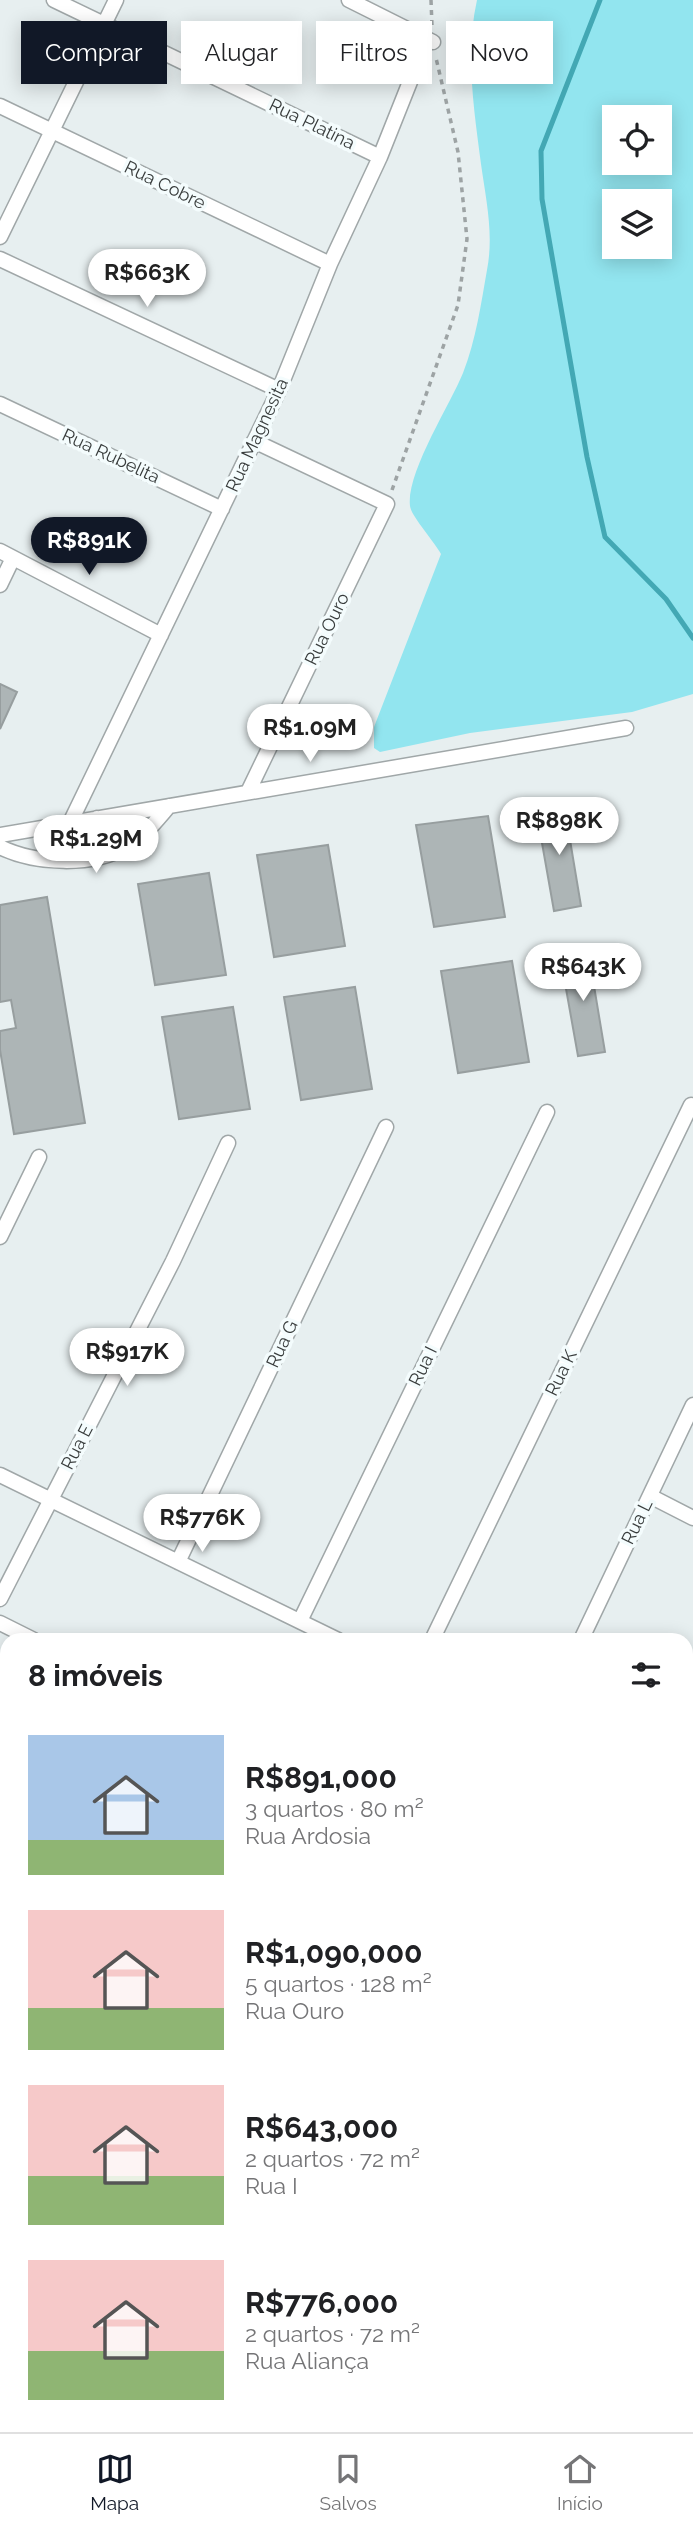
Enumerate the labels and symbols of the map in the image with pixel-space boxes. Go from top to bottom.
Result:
street label: Rua Platina [266,94,359,153]
street label: Rua Cobre [121,156,210,213]
pin: R$663K [90,250,204,309]
street label: Rua Magnesita [221,375,292,495]
street label: Rua Rubelita [59,424,163,487]
pin: R$891K [32,518,146,577]
street label: Rua Ouro [300,589,353,668]
pin: R$1.09M [245,704,375,764]
pin: R$898K [502,798,616,857]
pin: R$1.29M [31,816,161,875]
pin: R$643K [526,944,640,1003]
street label: Rua G [262,1317,302,1371]
pin: R$917K [70,1328,184,1388]
street label: Rua I [404,1343,441,1389]
street label: Rua K [541,1346,581,1399]
street label: Rua E [56,1421,97,1473]
pin: R$776K [145,1494,259,1554]
street label: Rua L [617,1496,657,1548]

